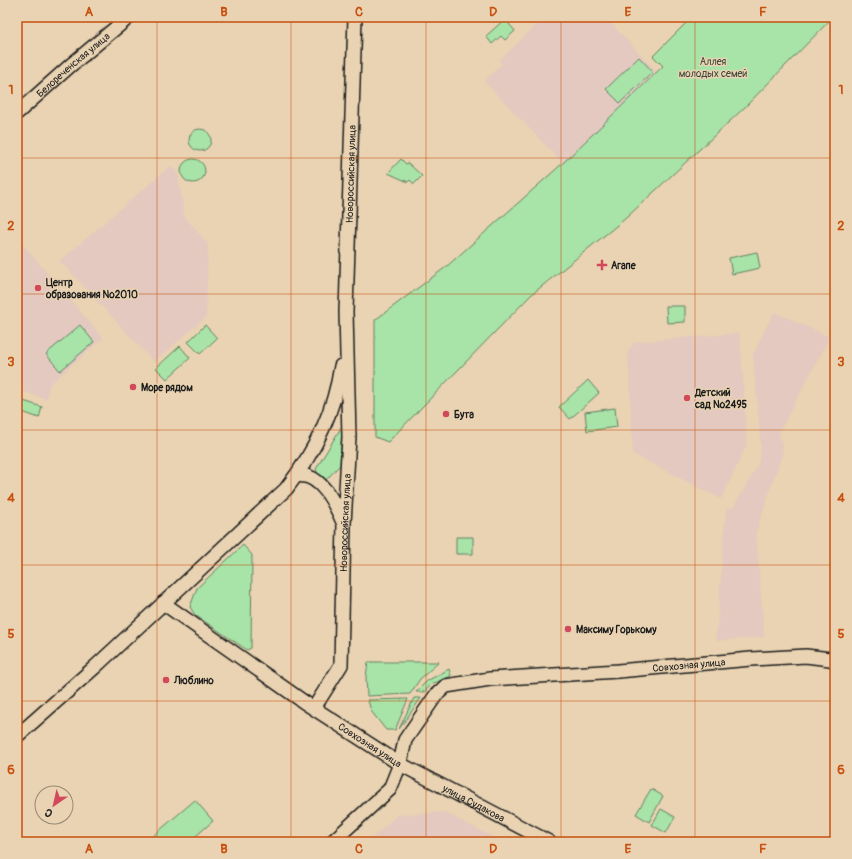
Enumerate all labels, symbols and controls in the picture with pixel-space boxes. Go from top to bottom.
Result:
text: A [85,4,94,20]
text: B [220,4,228,20]
text: C [355,4,363,20]
text: D [489,4,497,20]
text: E [625,4,632,20]
text: F [759,4,767,20]
street label: Белореченская улица [34,30,113,100]
park label: Аллея молодых семей [679,56,747,80]
text: 1 [8,82,14,98]
text: 1 [838,82,844,98]
street label: Новороссийская улица [344,124,359,223]
text: 2 [7,218,15,234]
text: 2 [837,218,845,234]
marker: Агапе [596,259,608,271]
place label: Агапе [611,260,637,272]
place label: Центр образования №2010 [45,277,138,301]
marker: Центр образования №2010 [33,283,43,293]
text: 3 [7,354,15,370]
text: 3 [837,354,845,370]
marker: Море рядом [128,382,138,392]
place label: Море рядом [141,382,193,394]
place label: Детский сад №2495 [694,387,748,411]
marker: Детский сад №2495 [682,393,692,403]
marker: Бута [441,409,451,419]
place label: Бута [454,409,474,421]
street label: Новороссийская улица [338,473,354,572]
text: 4 [7,490,15,506]
text: 4 [837,490,845,506]
marker: Максиму Горькому [563,624,573,634]
place label: Максиму Горькому [576,624,657,636]
text: 5 [7,626,15,642]
text: 5 [837,626,845,642]
street label: Совхозная улица [652,656,726,675]
marker: Люблино [161,675,171,685]
place label: Люблино [173,675,214,687]
street label: Совхозная улица [336,721,404,771]
text: 6 [7,762,15,778]
text: 6 [837,762,845,778]
street label: улица Судакова [440,782,507,825]
north arrow [34,785,74,825]
text: С [42,805,55,820]
text: A [85,841,94,857]
text: B [220,841,228,857]
text: C [355,841,363,857]
text: D [489,841,497,857]
text: E [625,841,632,857]
text: F [759,841,767,857]

